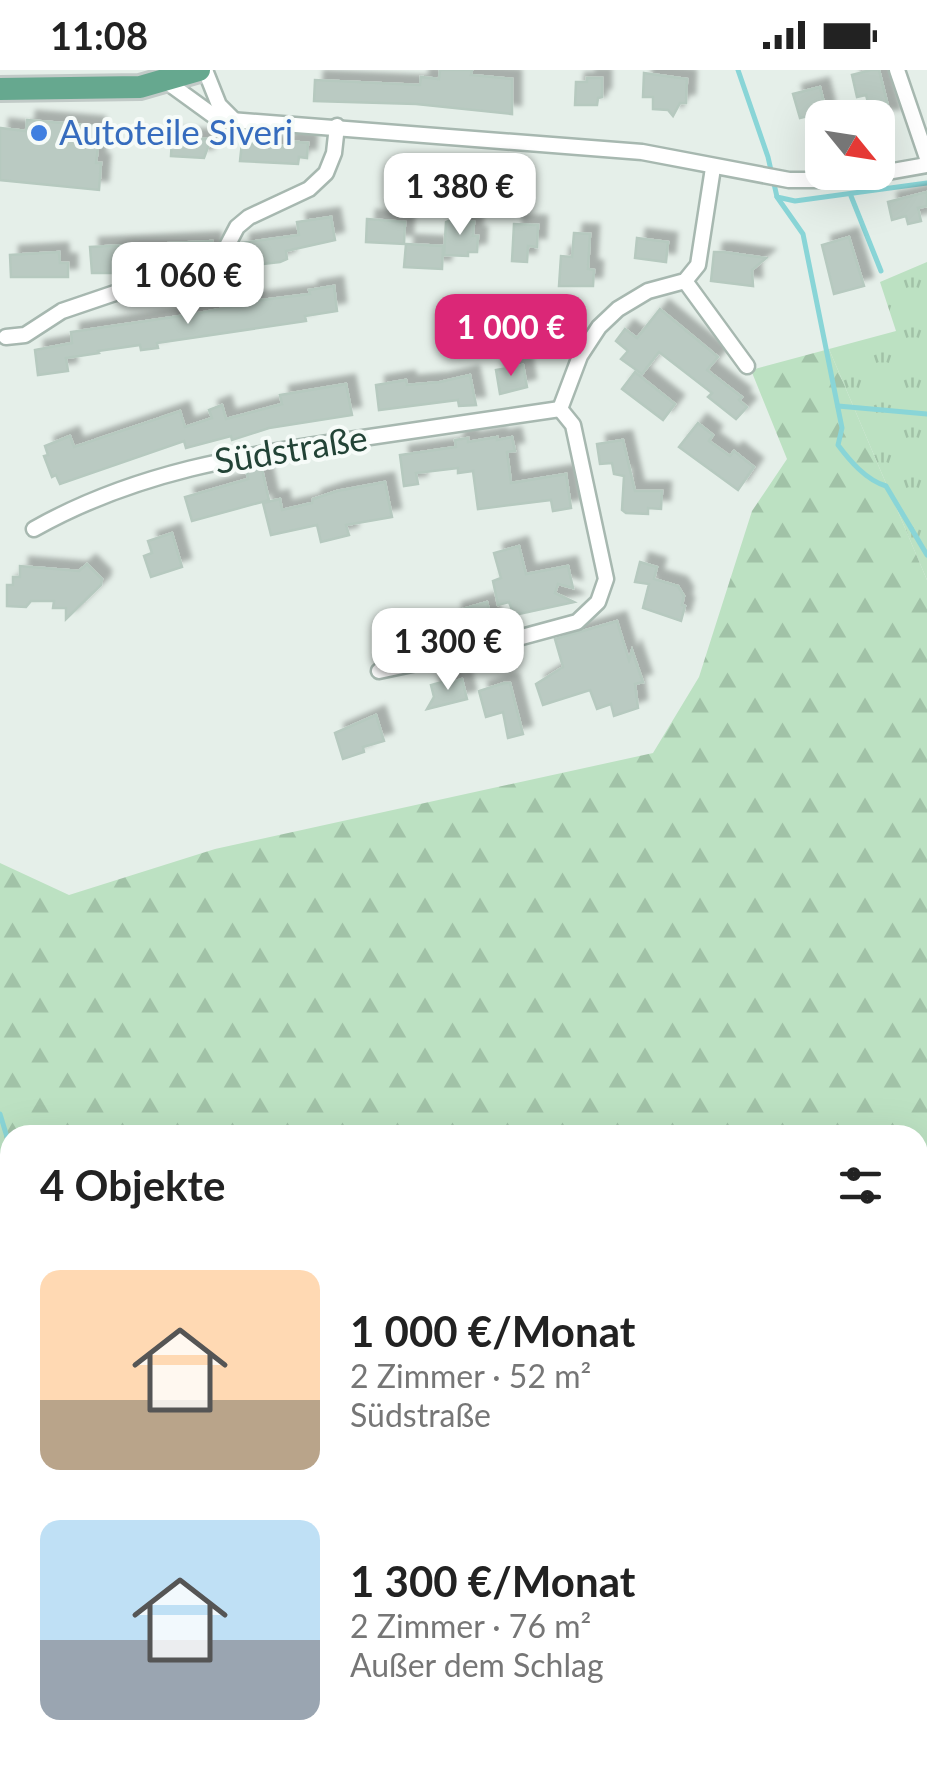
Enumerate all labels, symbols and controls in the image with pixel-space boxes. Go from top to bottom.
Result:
text: 11:08 [50,12,148,58]
north arrow [805,100,895,190]
map controls [805,100,895,190]
place label: Autoteile Siveri [59,110,293,152]
marker: Autoteile Siveri [28,122,50,144]
pin: 1 380 € [368,153,552,238]
text: 1 380 € [406,166,514,205]
pin: 1 060 € [96,242,280,327]
text: 1 060 € [134,255,242,294]
pin: 1 000 € [419,294,603,379]
text: 1 000 € [457,307,565,346]
street label: Südstraße [211,415,370,481]
pin: 1 300 € [356,608,540,693]
text: 1 300 € [394,621,502,660]
icon: filters [833,1158,888,1213]
text: 4 Objekte [40,1160,225,1210]
text: 1 000 €/Monat [350,1306,635,1356]
icon: home [120,1310,240,1430]
text: 2 Zimmer · 52 m² [350,1356,591,1395]
text: Südstraße [350,1395,491,1434]
text: 1 300 €/Monat [350,1556,635,1606]
icon: home [120,1560,240,1680]
text: 2 Zimmer · 76 m² [350,1606,591,1645]
text: Außer dem Schlag [350,1645,604,1684]

